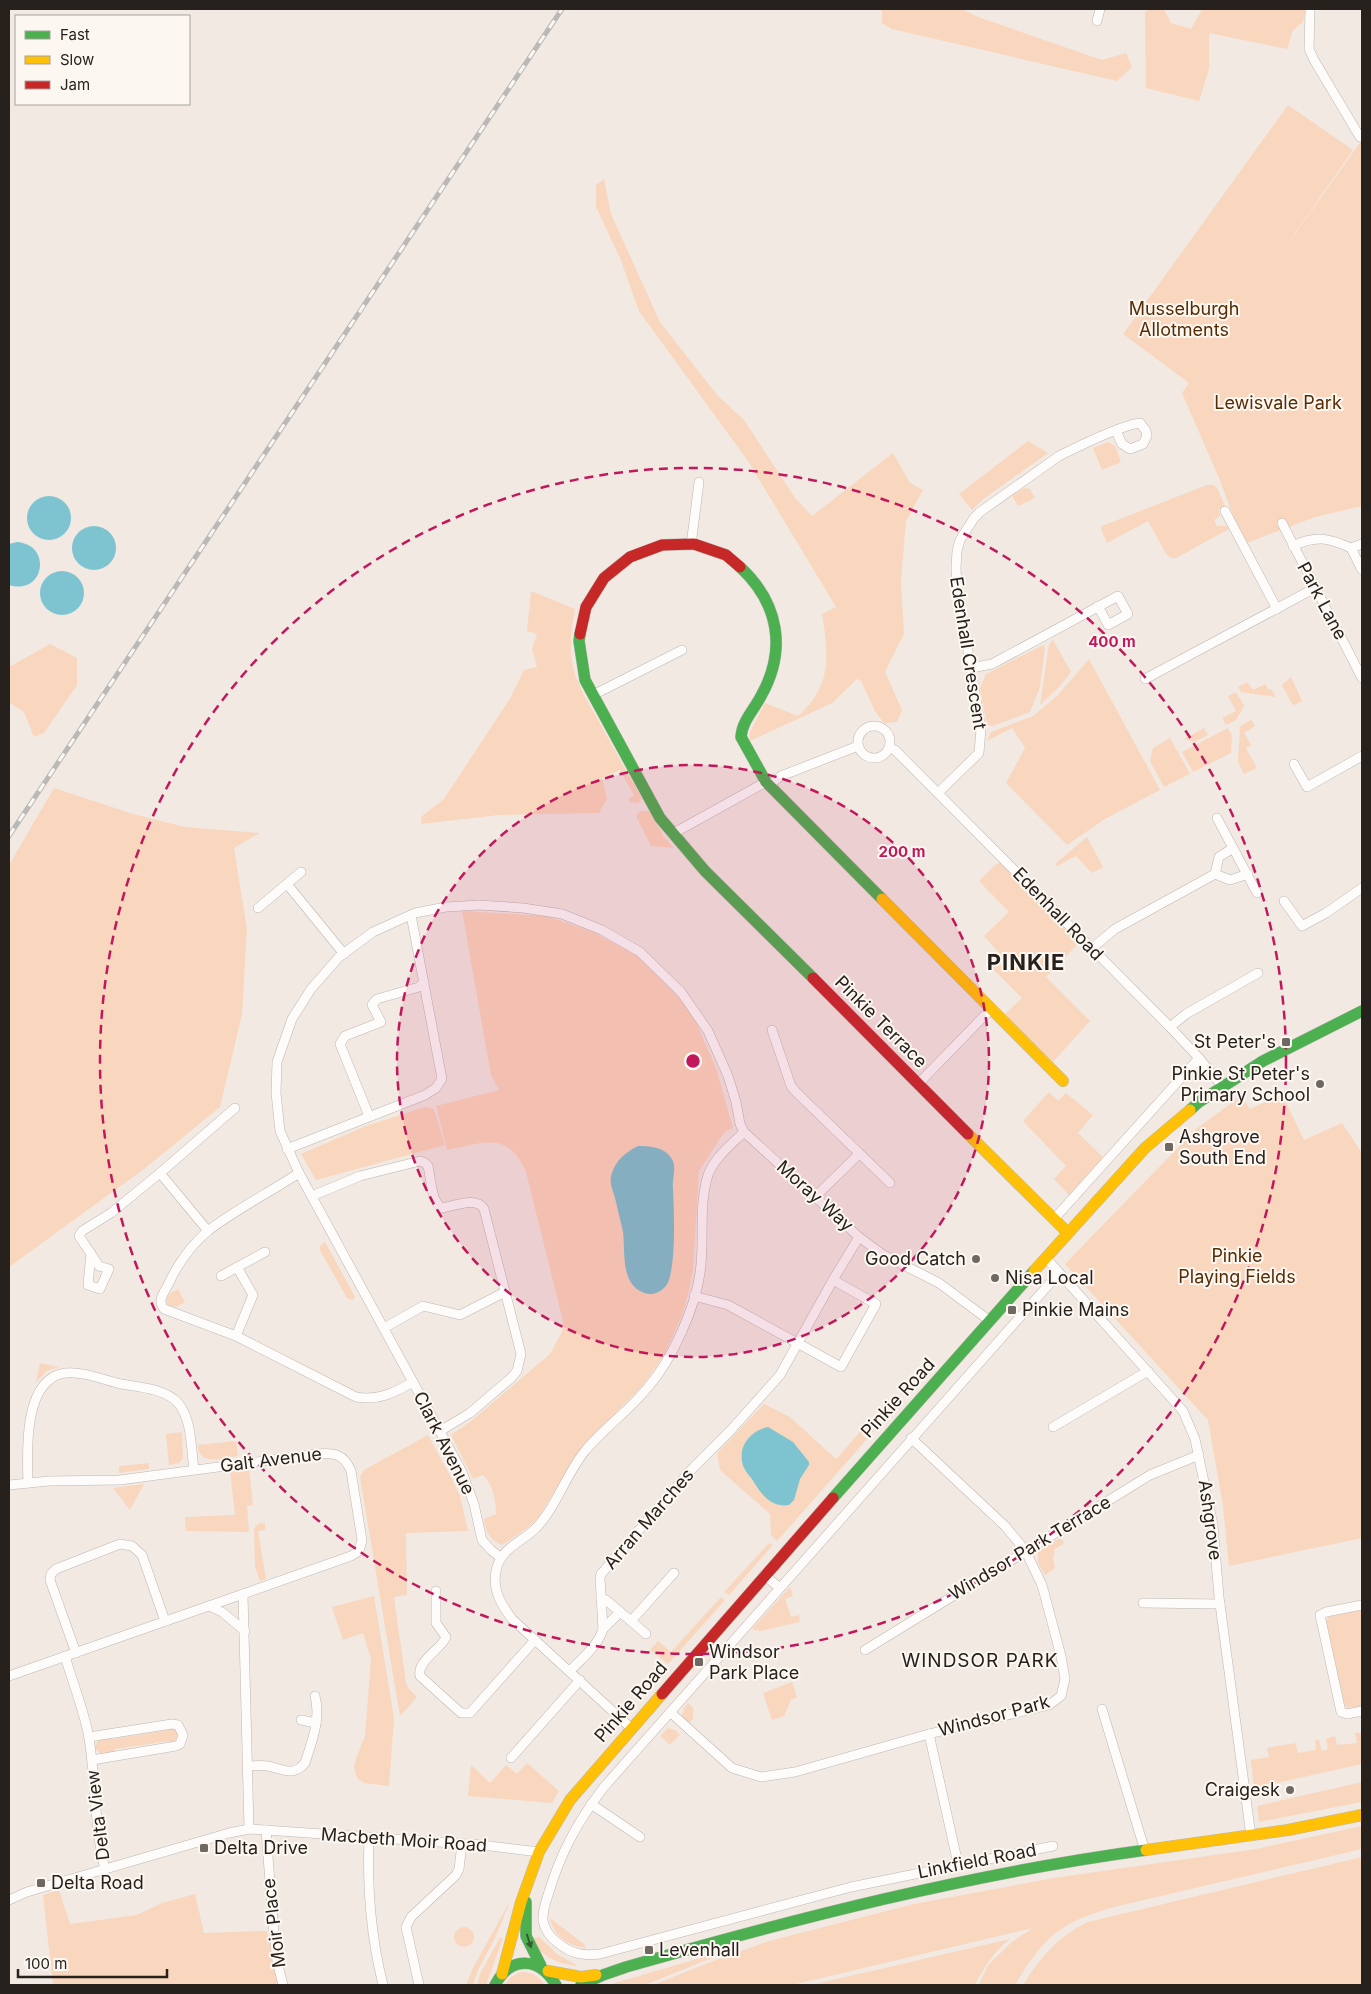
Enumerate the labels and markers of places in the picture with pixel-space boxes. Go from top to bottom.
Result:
place label: St Peter's [1194,1031,1276,1052]
marker: St Peter's [1280,1036,1292,1048]
centre of rings [684,1052,702,1070]
place label: Pinkie St Peter's Primary School [1171,1063,1310,1105]
marker: Pinkie St Peter's Primary School [1314,1078,1326,1090]
place label: Ashgrove South End [1179,1126,1266,1168]
marker: Ashgrove South End [1163,1141,1175,1153]
place label: Good Catch [865,1248,966,1269]
marker: Good Catch [970,1253,982,1265]
place label: Nisa Local [1005,1267,1094,1288]
marker: Nisa Local [989,1272,1001,1284]
place label: Pinkie Mains [1022,1299,1129,1320]
marker: Pinkie Mains [1006,1304,1018,1316]
place label: Windsor Park Place [709,1641,799,1683]
marker: Windsor Park Place [693,1656,705,1668]
place label: Craigesk [1205,1779,1280,1800]
marker: Craigesk [1284,1784,1296,1796]
place label: Delta Drive [214,1837,308,1858]
marker: Delta Drive [198,1842,210,1854]
place label: Delta Road [51,1872,144,1893]
marker: Delta Road [35,1877,47,1889]
place label: Levenhall [659,1939,740,1960]
marker: Levenhall [643,1944,655,1956]

